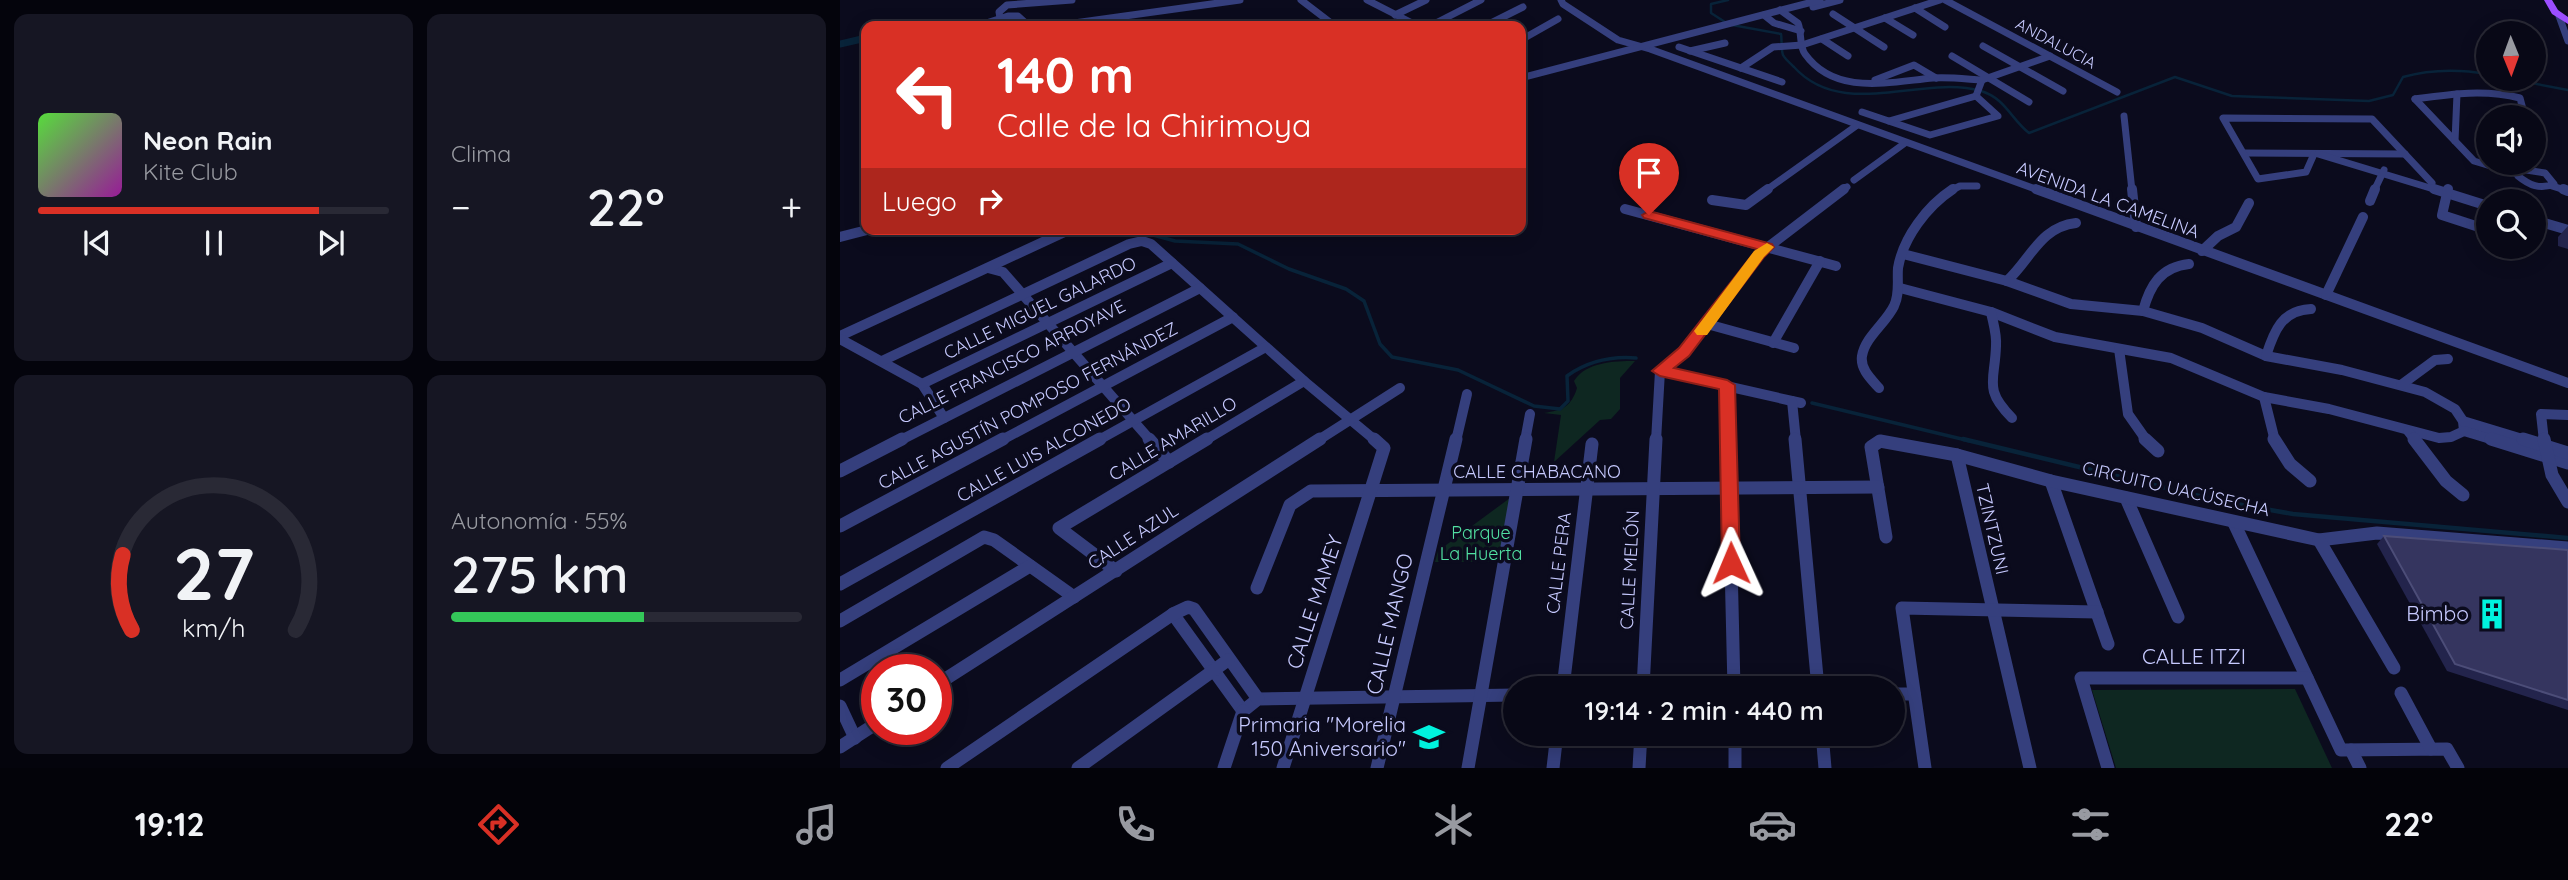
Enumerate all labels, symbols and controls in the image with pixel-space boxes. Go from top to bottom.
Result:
street label: ANDALUCIA [2012,13,2100,73]
north arrow [2476,21,2546,91]
map controls [2476,21,2546,259]
text: 140 m [997,44,1134,105]
icon: left [882,49,973,140]
text: Calle de la Chirimoya [997,105,1311,145]
button: sound [2476,105,2546,175]
text: Neon Rain [143,124,272,157]
text: Clima [451,139,511,168]
pin [1619,143,1679,215]
icon: arrive [1630,154,1668,192]
street label: AVENIDA LA CAMELINA [2014,156,2203,243]
text: Kite Club [143,157,238,186]
text: 22° [587,174,665,239]
icon: right [971,182,1009,220]
text: − [451,183,471,231]
text: + [781,183,802,231]
text: Luego [882,185,957,218]
button: search [2476,189,2546,259]
icon: previous [78,224,116,262]
icon: pause [195,224,233,262]
icon: next [312,224,350,262]
street label: CALLE MIGUEL GALARDO [940,251,1140,364]
street label: CALLE FRANCISCO ARROYAVE [894,294,1129,429]
street label: CALLE AGUSTÍN POMPOSO FERNÁNDEZ [874,317,1181,495]
street label: CALLE AMARILLO [1105,391,1241,486]
street label: CALLE LUIS ALCONEDO [953,392,1135,507]
street label: CIRCUITO UACÚSECHA [2080,456,2272,521]
street label: CALLE CHABACANO [1453,460,1621,483]
street label: TZINTZUNI [1971,481,2014,577]
street label: CALLE AZUL [1083,499,1183,574]
text: Autonomía · 55% [451,506,627,535]
street label: CALLE PERA [1541,510,1576,615]
street label: CALLE MELÓN [1615,510,1644,630]
park label: Parque La Huerta [1440,521,1522,565]
position arrow [1694,526,1768,600]
text: 27 [173,528,254,619]
street label: CALLE MAMEY [1280,531,1348,672]
text: 275 km [451,541,629,606]
street label: CALLE MANGO [1360,551,1418,697]
building icon: Bimbo [2475,597,2509,631]
place label: Bimbo [2406,600,2469,626]
text: km/h [182,612,245,643]
street label: CALLE ITZI [2142,643,2246,669]
speed limit sign: 30 [861,654,952,745]
text: 19:14 · 2 min · 440 m [1584,694,1824,727]
place label: Primaria "Morelia 150 Aniversario" [1238,711,1406,761]
school or university icon: Primaria "Morelia 150 Aniversario" [1412,720,1446,754]
icon: directions [474,800,523,849]
icon: music [792,800,841,849]
icon: phone [1111,800,1160,849]
icon: climate [1429,800,1478,849]
icon: car [1748,800,1797,849]
icon: filters [2066,800,2115,849]
text: 19:12 [135,804,205,844]
text: 22° [2384,804,2433,844]

